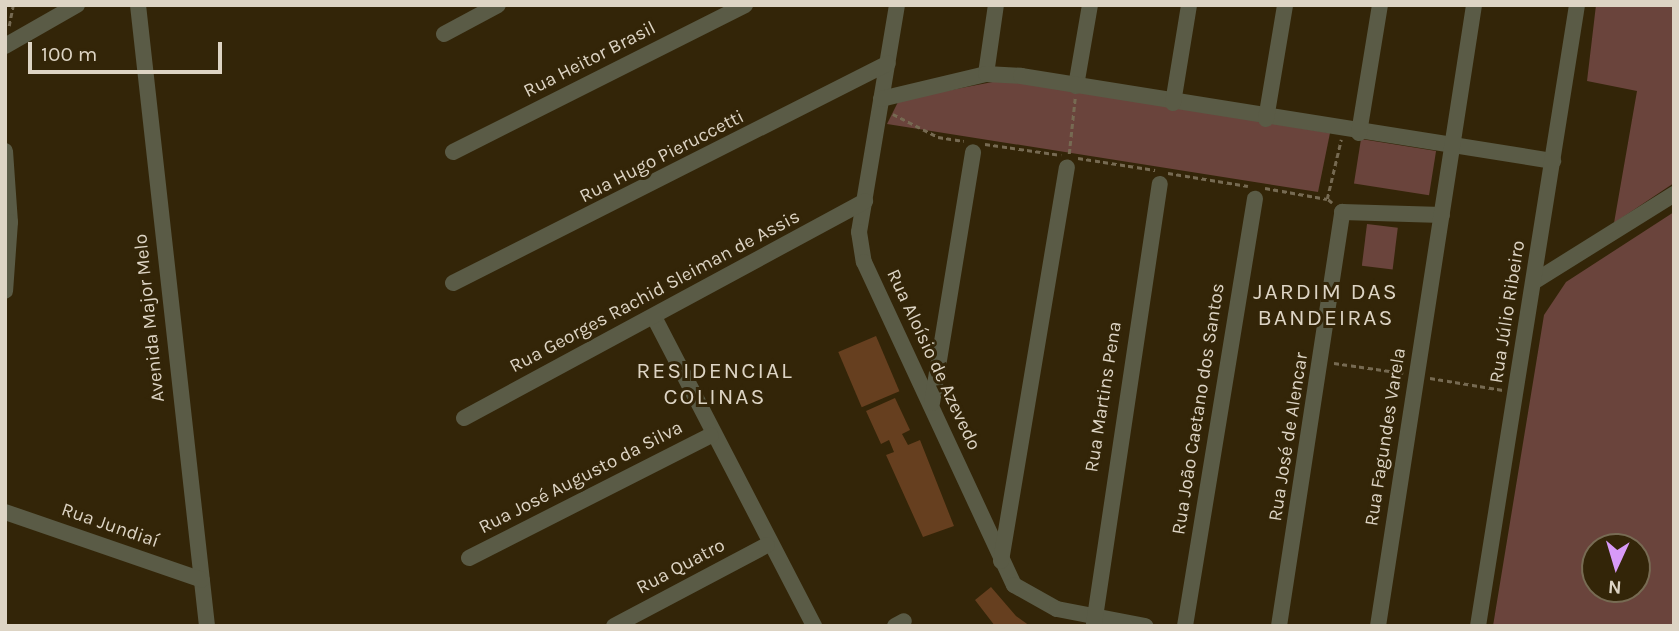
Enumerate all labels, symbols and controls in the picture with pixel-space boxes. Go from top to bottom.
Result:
street label: Rua Heitor Brasil [520,17,660,103]
scale bar [32,28,226,72]
text: 100 m [41,42,98,66]
street label: Rua Hugo Pieruccetti [576,106,748,208]
street label: Rua Georges Rachid Sleiman de Assis [506,206,804,378]
street label: Avenida Major Melo [130,233,170,403]
street label: Rua Júlio Ribeiro [1485,239,1531,385]
street label: Rua Aloísio de Azevedo [881,266,985,454]
district label: JARDIM DAS BANDEIRAS [1255,278,1397,332]
street label: Rua João Caetano dos Santos [1168,282,1230,536]
street label: Rua Martins Pena [1081,320,1127,474]
street label: Rua Fagundes Varela [1361,346,1411,528]
street label: Rua José de Alencar [1264,351,1314,523]
district label: RESIDENCIAL COLINAS [638,357,792,411]
street label: Rua José Augusto da Silva [475,417,687,539]
street label: Rua Jundiaí [58,499,162,553]
north arrow [1581,533,1651,603]
street label: Rua Quatro [633,534,729,600]
text: N [1607,576,1622,598]

